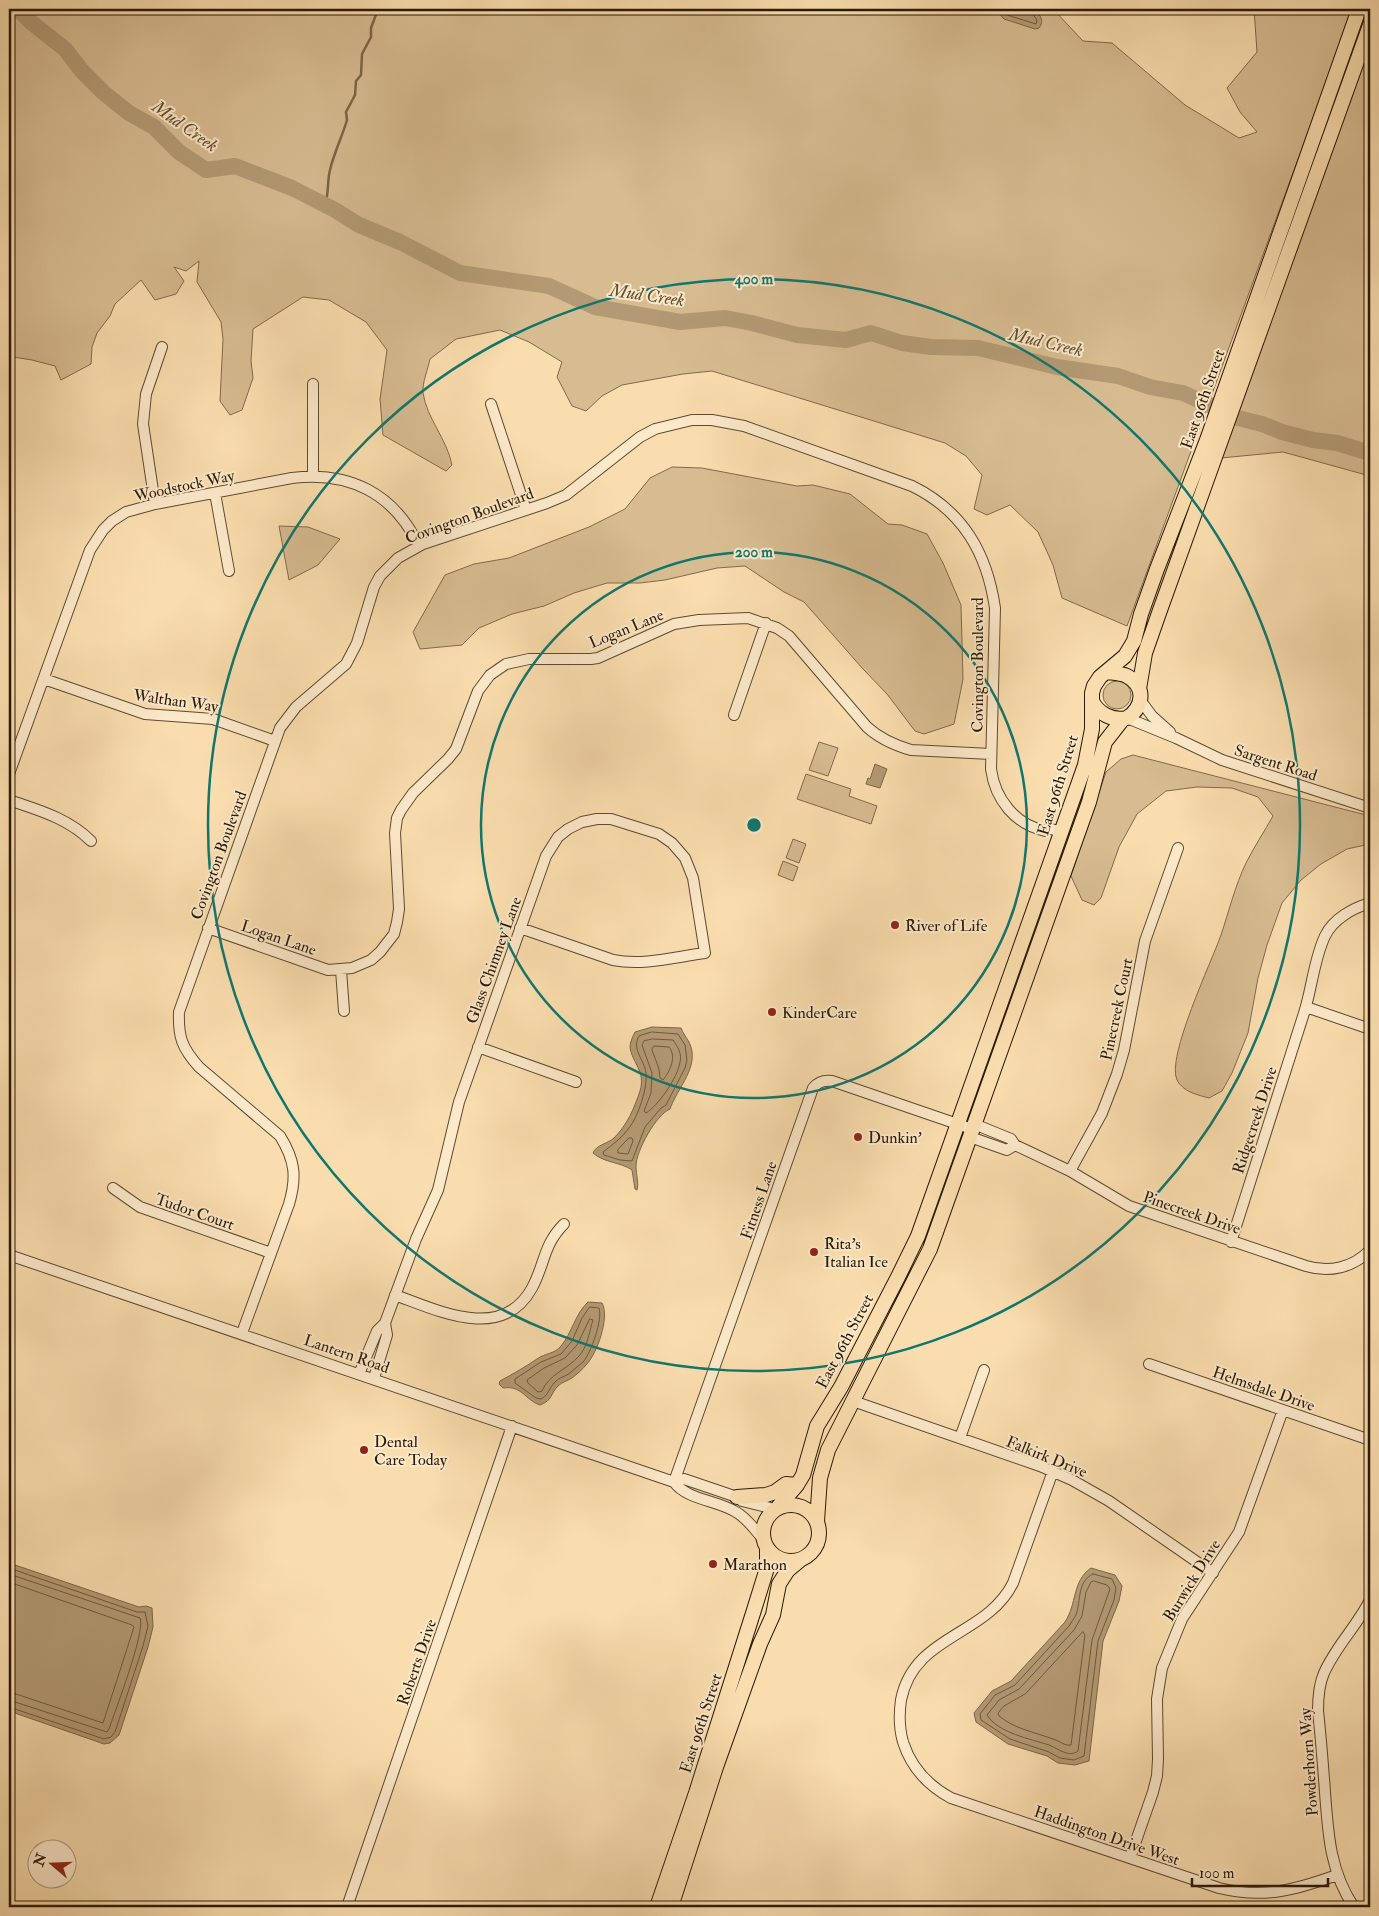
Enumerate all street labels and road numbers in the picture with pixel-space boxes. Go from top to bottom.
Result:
street label: East 96th Street [1177,347,1229,452]
street label: Woodstock Way [131,465,237,507]
street label: Covington Boulevard [402,483,536,548]
street label: Covington Boulevard [968,597,988,733]
street label: Logan Lane [586,605,667,653]
street label: Walthan Way [131,685,221,717]
street label: East 96th Street [1033,733,1083,838]
street label: Sargent Road [1232,740,1320,786]
street label: Covington Boulevard [186,788,252,922]
street label: Glass Chimney Lane [462,894,526,1027]
street label: Logan Lane [238,916,319,960]
street label: Pinecreek Court [1096,956,1138,1062]
street label: Ridgecreek Drive [1228,1064,1282,1176]
street label: Fitness Lane [736,1158,782,1242]
street label: Pinecreek Drive [1140,1187,1243,1239]
street label: Tudor Court [153,1189,237,1235]
street label: East 96th Street [812,1291,878,1392]
street label: Lantern Road [301,1330,392,1378]
street label: Helmsdale Drive [1210,1362,1318,1416]
street label: Falkirk Drive [1003,1432,1090,1482]
street label: Burwick Drive [1159,1536,1225,1625]
street label: Roberts Drive [393,1616,441,1708]
street label: East 96th Street [675,1671,727,1776]
street label: Powderhorn Way [1295,1706,1323,1817]
street label: Haddington Drive West [1031,1802,1182,1870]

